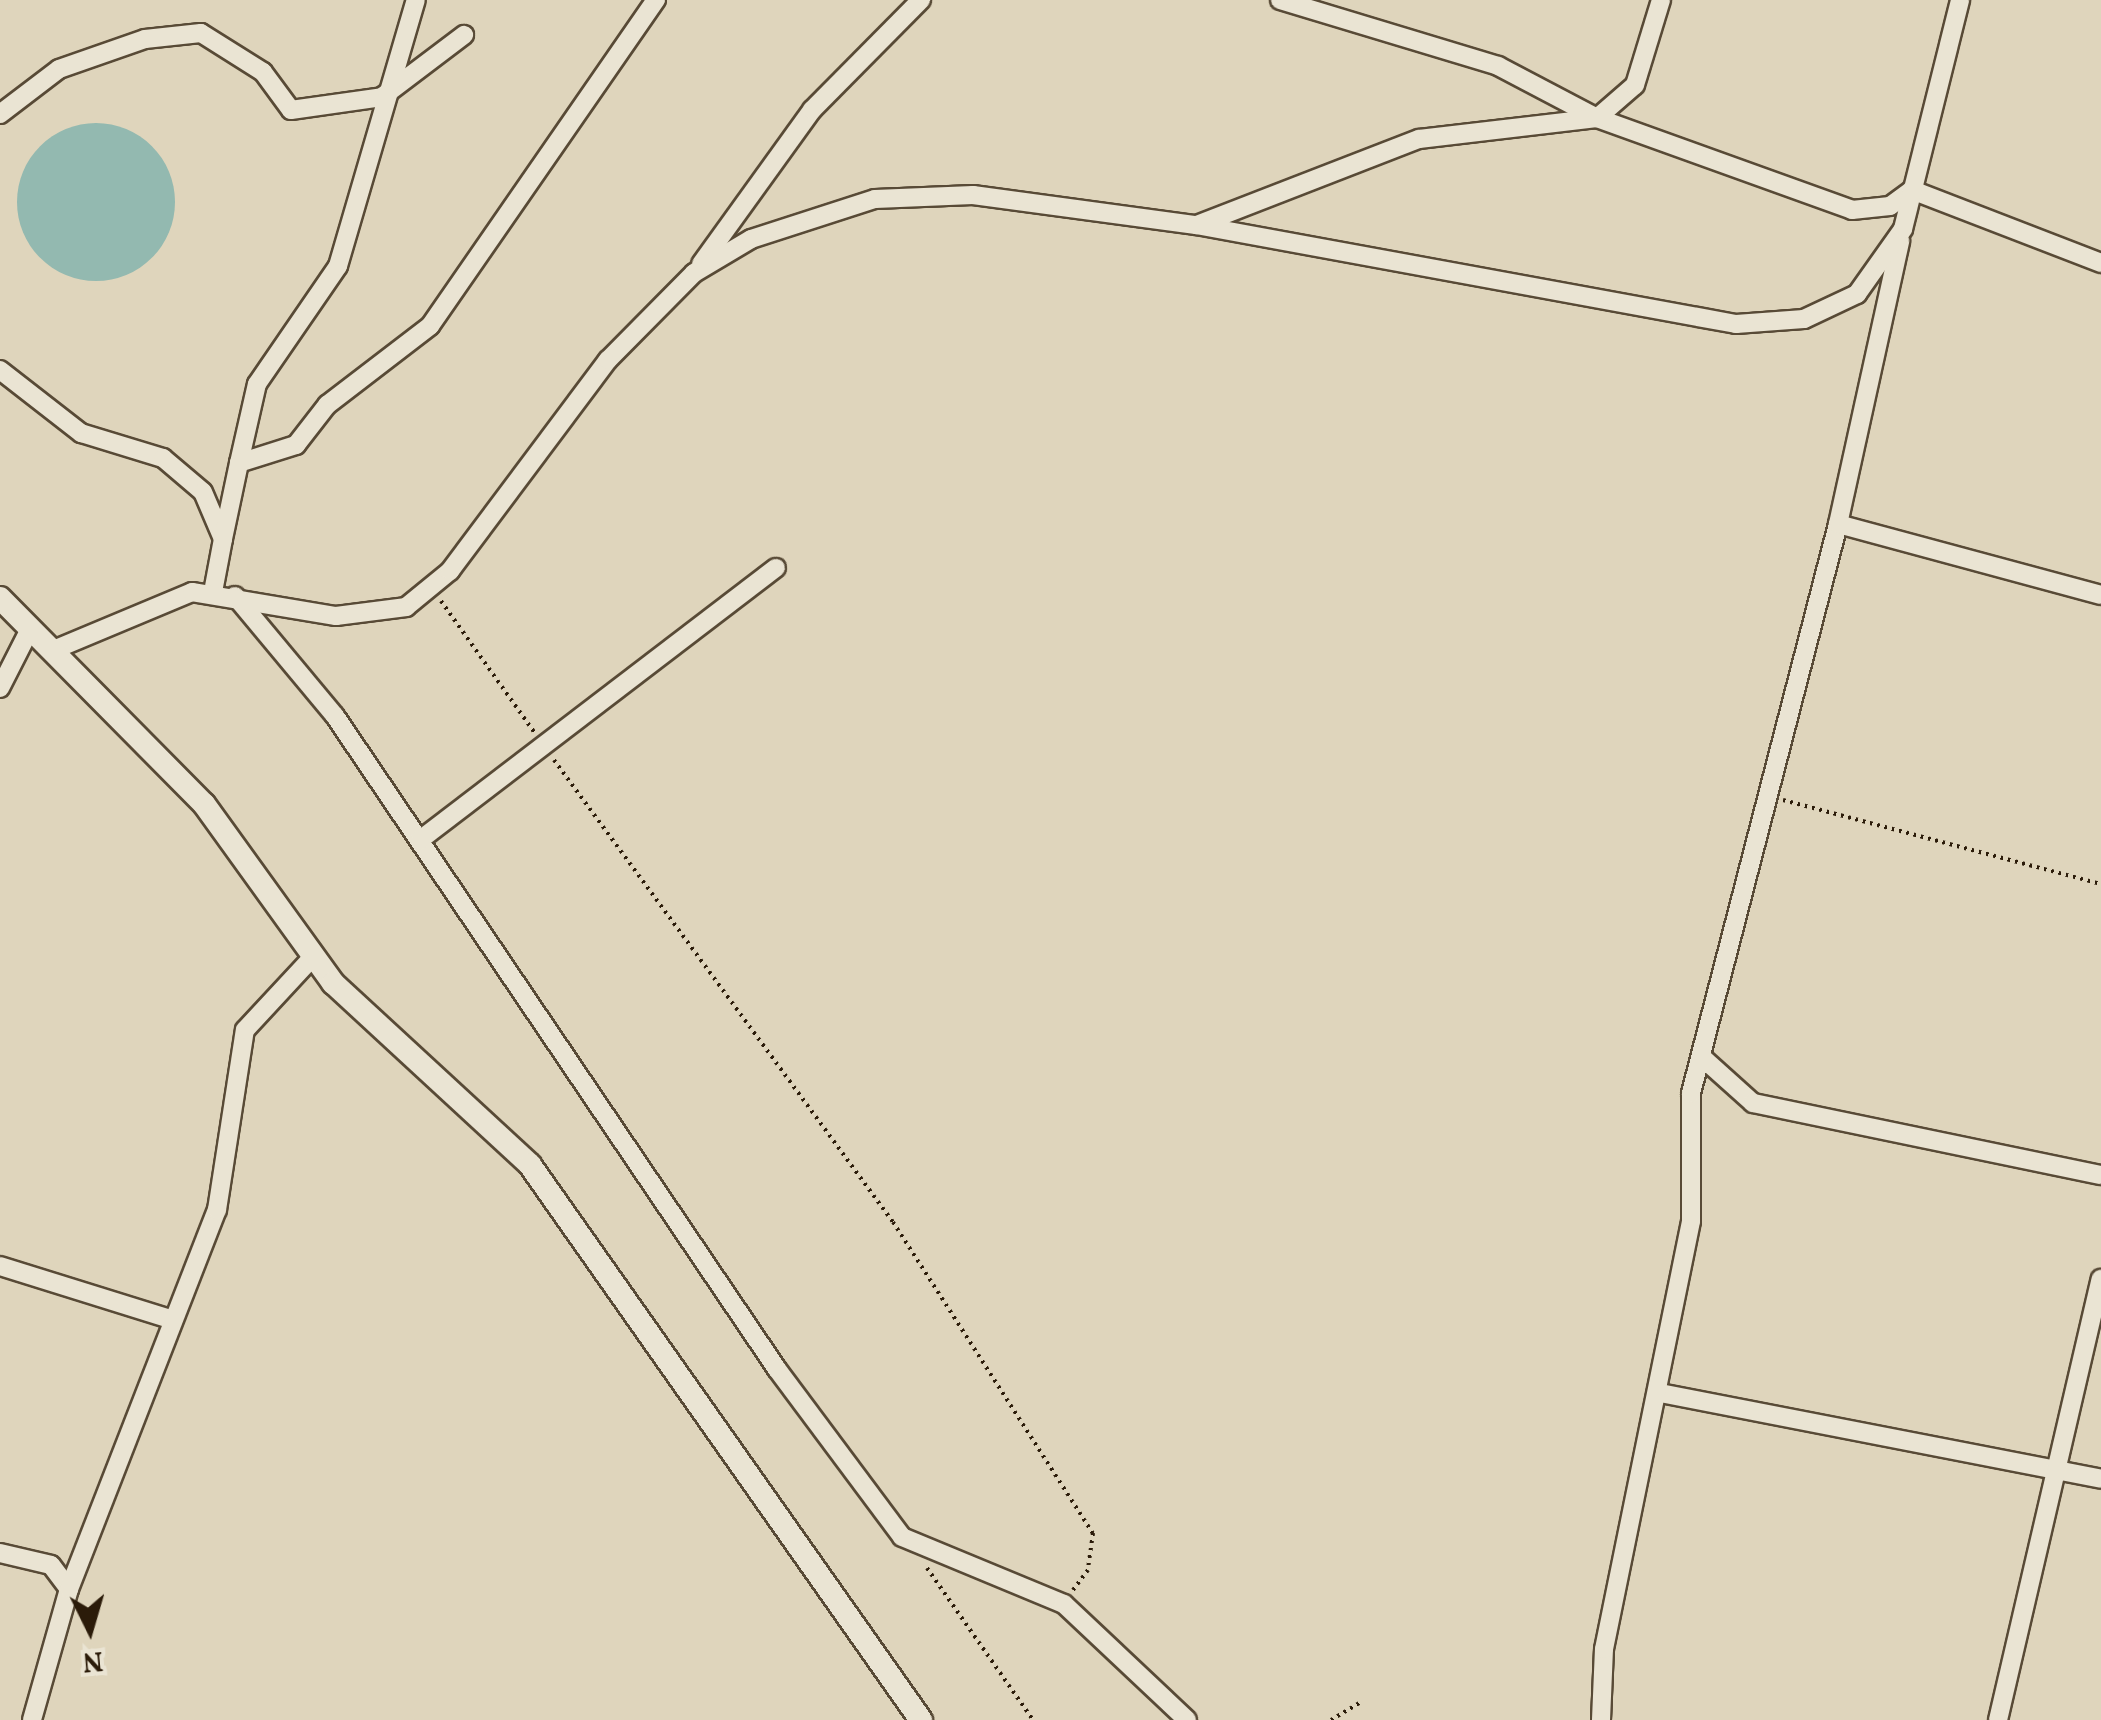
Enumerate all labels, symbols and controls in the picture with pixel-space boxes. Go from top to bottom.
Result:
north arrow [40,1580,140,1680]
text: N [81,1640,104,1681]

